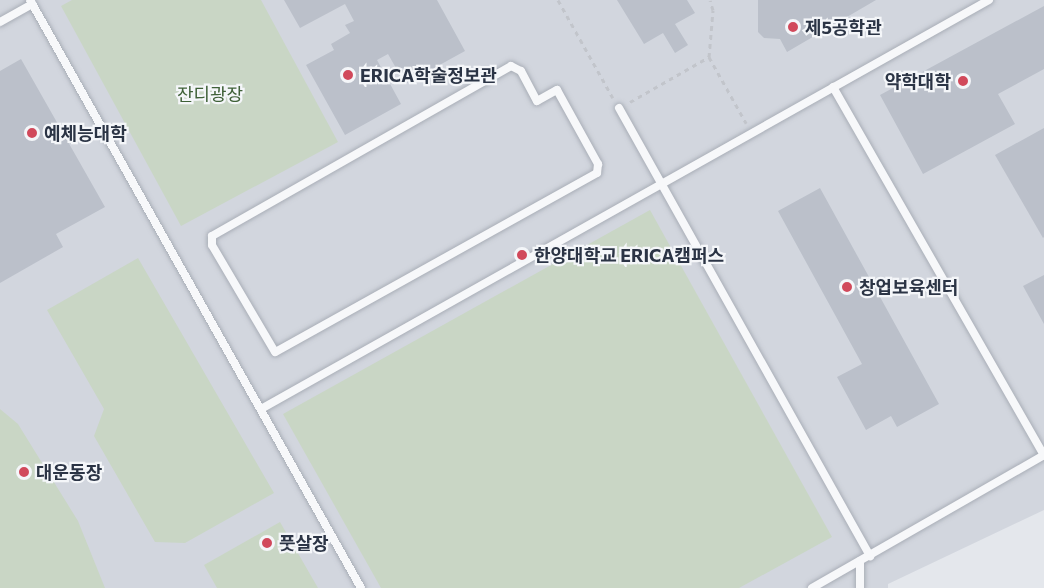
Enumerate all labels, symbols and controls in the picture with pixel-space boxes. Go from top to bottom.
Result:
place label: 제5공학관 [805,16,882,38]
marker: 제5공학관 [786,20,800,34]
place label: ERICA학술정보관 [360,64,497,86]
marker: ERICA학술정보관 [341,68,355,82]
place label: 약학대학 [885,70,951,92]
marker: 약학대학 [956,74,970,88]
park label: 잔디광장 [177,83,243,105]
place label: 예체능대학 [44,122,127,144]
marker: 예체능대학 [25,126,39,140]
place label: 한양대학교 ERICA캠퍼스 [534,244,724,266]
marker: 한양대학교 ERICA캠퍼스 [515,248,529,262]
place label: 창업보육센터 [859,276,958,298]
marker: 창업보육센터 [840,280,854,294]
place label: 대운동장 [36,461,102,483]
marker: 대운동장 [17,465,31,479]
place label: 풋살장 [279,532,329,554]
marker: 풋살장 [260,536,274,550]

